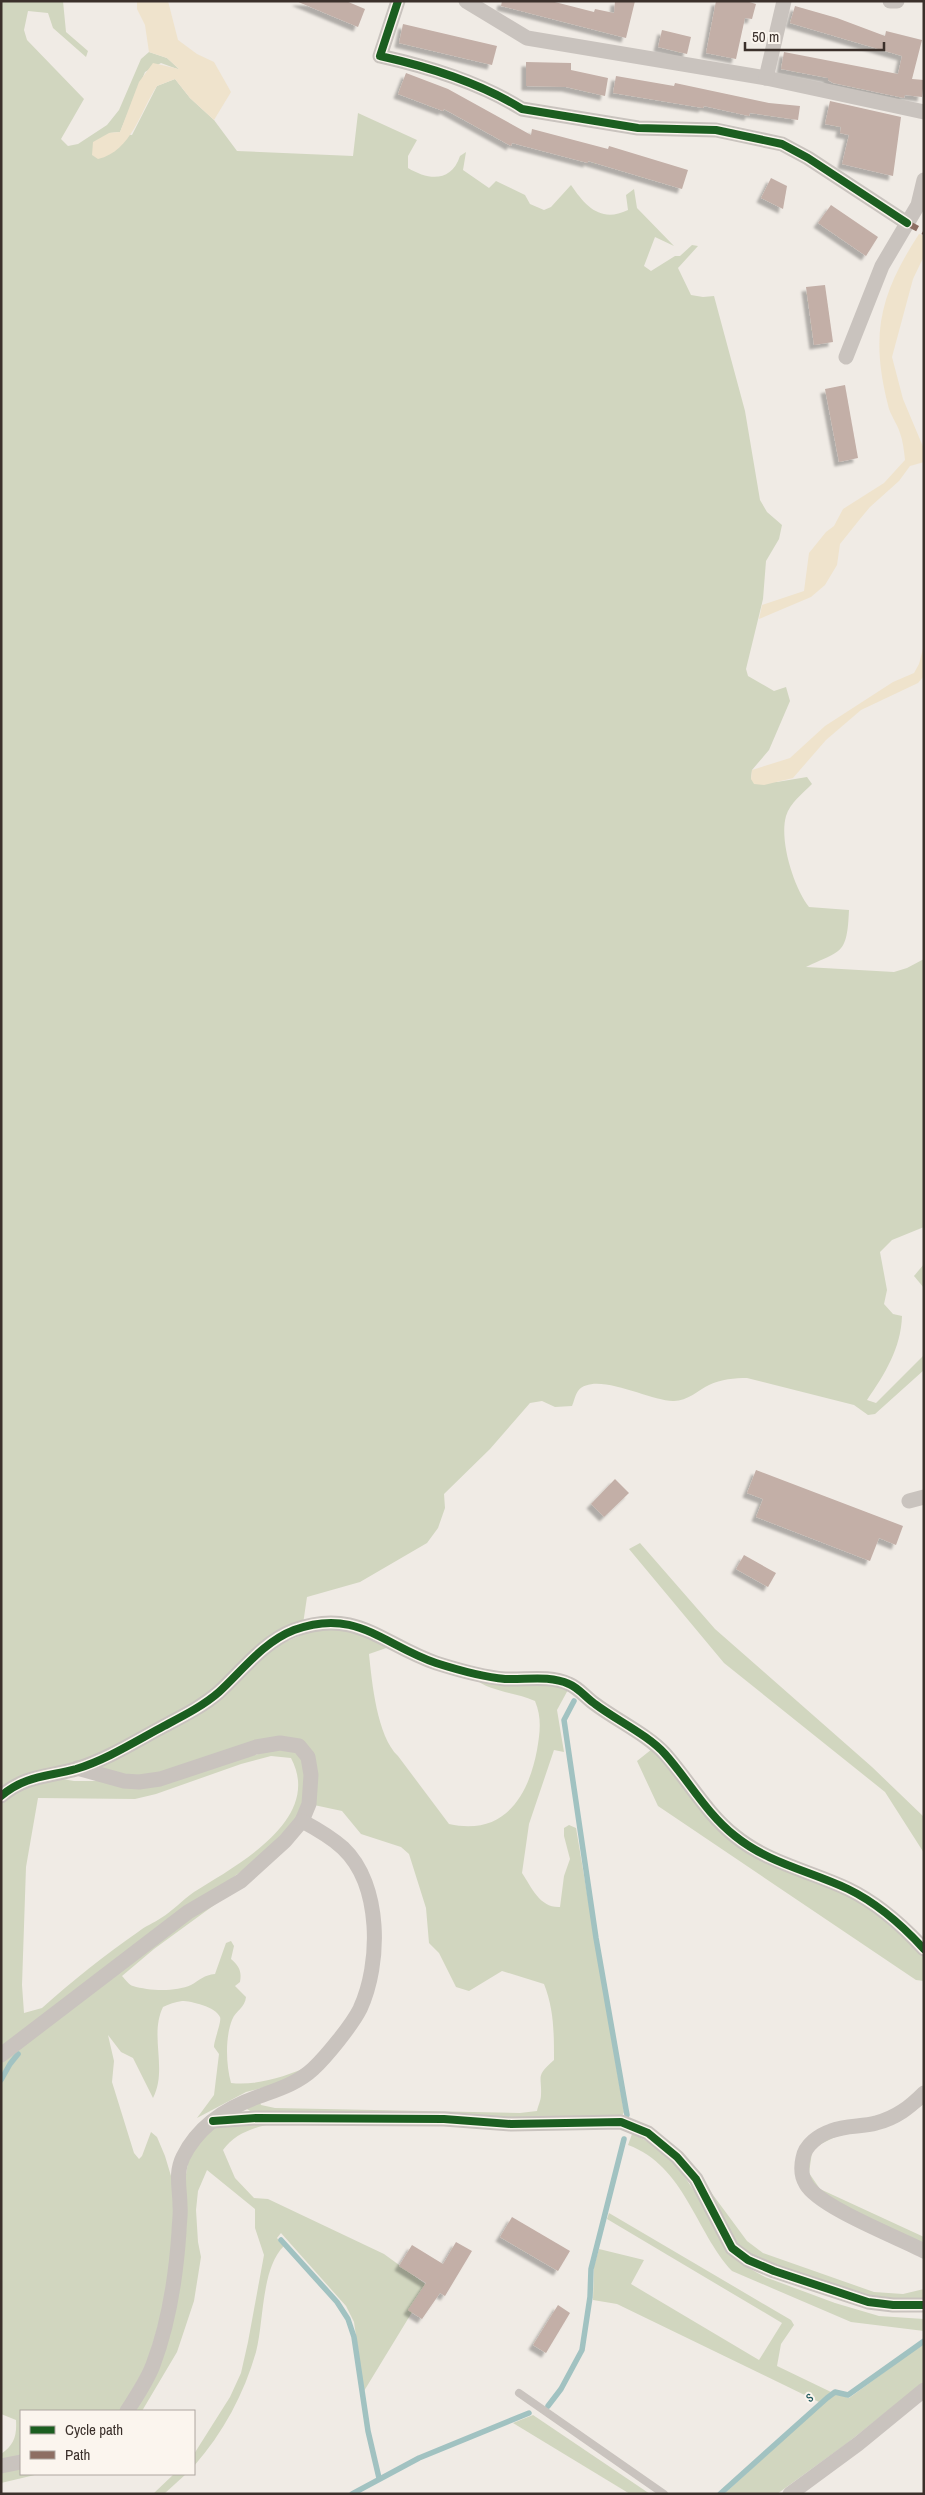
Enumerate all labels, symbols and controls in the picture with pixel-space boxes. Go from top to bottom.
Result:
scale bar [745,20,884,52]
text: 50 m [752,26,779,47]
water label: s [799,2387,818,2406]
legend [20,2410,195,2475]
text: Cycle path [65,2419,123,2440]
text: Path [65,2444,90,2465]

